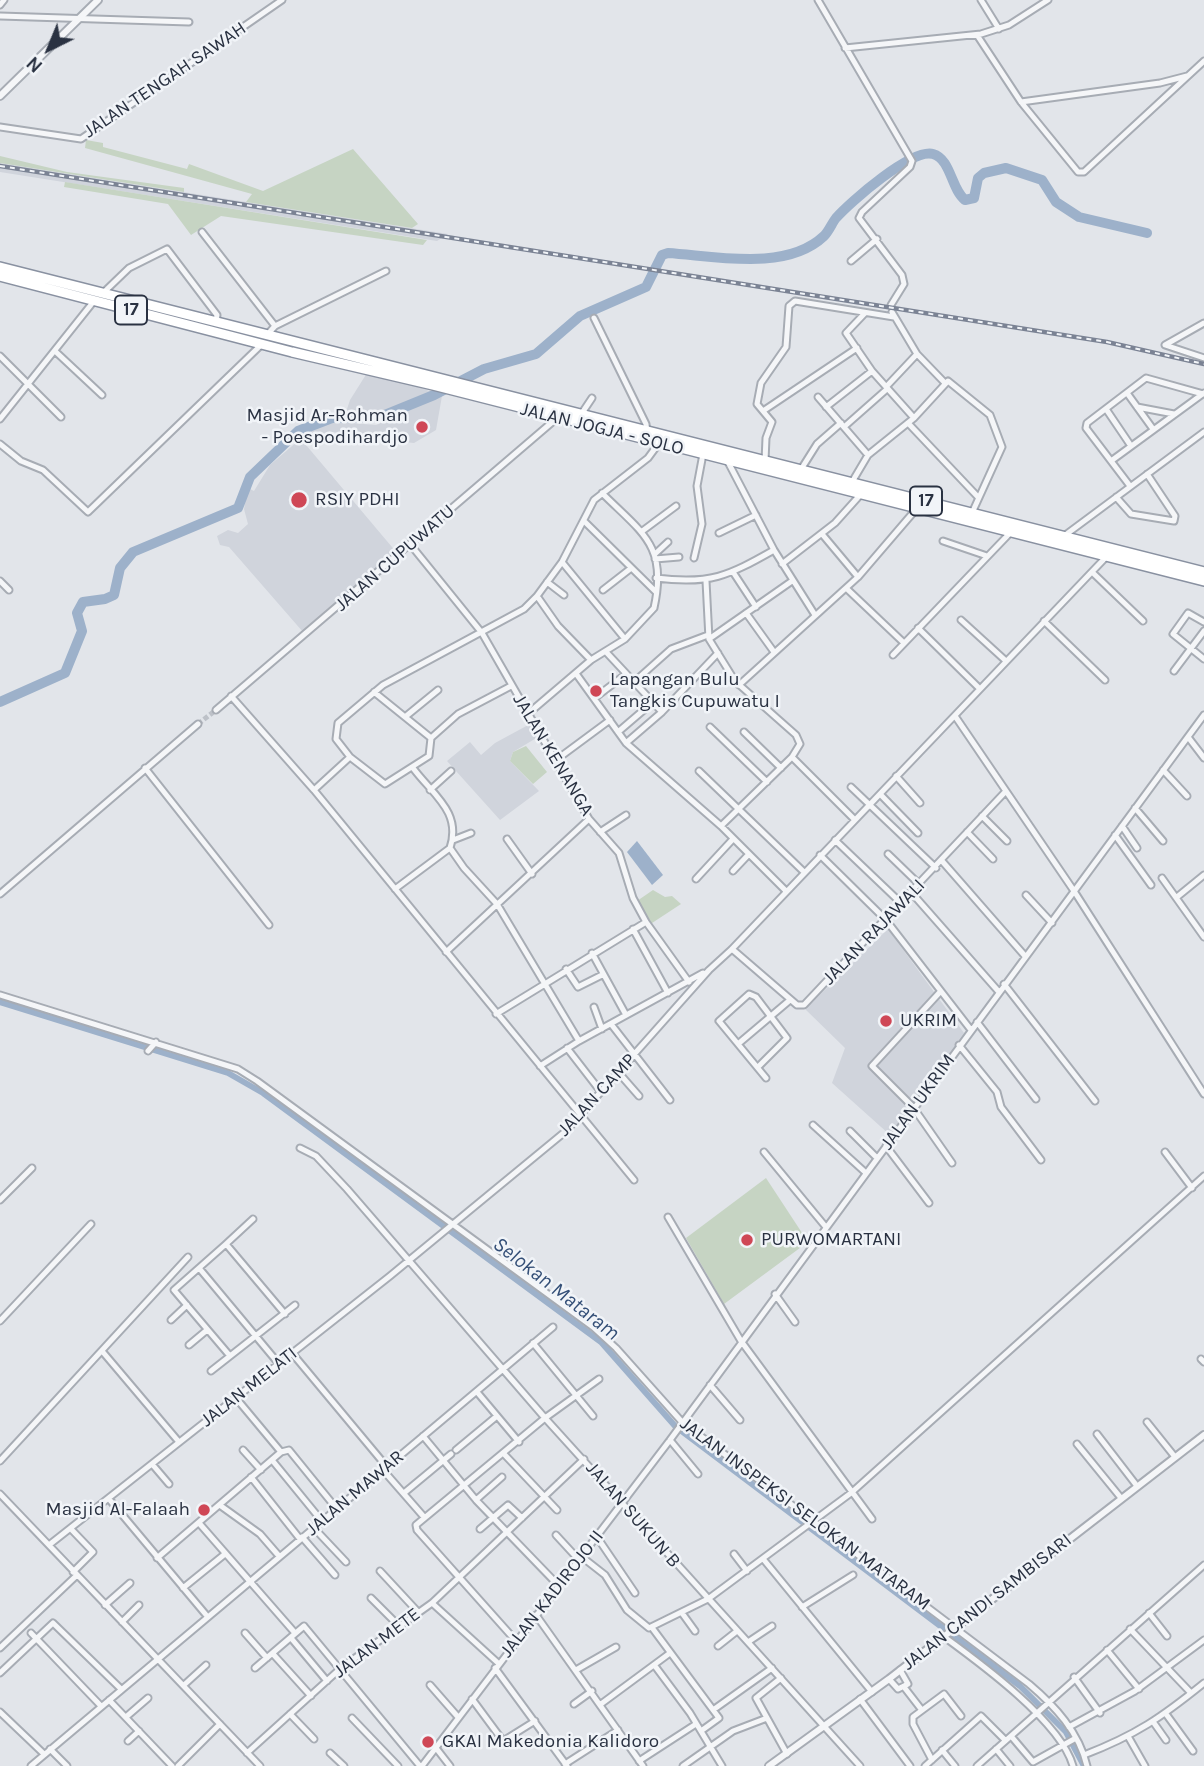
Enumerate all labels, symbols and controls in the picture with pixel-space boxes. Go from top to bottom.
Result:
north arrow [14,14,84,84]
street label: JALAN TENGAH SAWAH [79,17,251,143]
text: N [22,52,47,77]
road number: 17 [115,296,147,324]
street label: JALAN JOGJA - SOLO [518,398,686,460]
place label: Masjid Ar-Rohman - Poespodihardjo [246,405,408,449]
marker: Masjid Ar-Rohman - Poespodihardjo [414,419,430,435]
road number: 17 [910,486,942,516]
place label: RSIY PDHI [315,489,399,511]
marker: RSIY PDHI [289,490,309,510]
street label: JALAN CUPUWATU [330,500,460,616]
place label: Lapangan Bulu Tangkis Cupuwatu I [610,669,780,713]
marker: Lapangan Bulu Tangkis Cupuwatu I [588,683,604,699]
street label: JALAN KENANGA [508,690,598,820]
street label: JALAN RAJAWALI [818,874,930,990]
place label: UKRIM [900,1010,957,1032]
marker: UKRIM [878,1013,894,1029]
street label: JALAN CAMP [553,1049,641,1141]
street label: JALAN UKRIM [876,1050,960,1154]
place label: PURWOMARTANI [761,1229,901,1251]
water label: Selokan Mataram [488,1232,624,1346]
marker: PURWOMARTANI [739,1232,755,1248]
street label: JALAN MELATI [196,1342,302,1432]
street label: JALAN INSPEKSI SELOKAN MATARAM [675,1412,935,1616]
street label: JALAN MAWAR [301,1445,409,1541]
street label: JALAN SUKUN B [581,1457,685,1573]
place label: Masjid Al-Falaah [46,1499,190,1521]
marker: Masjid Al-Falaah [196,1502,212,1518]
street label: JALAN KADIROJO II [495,1526,609,1662]
street label: JALAN CANDI SAMBISARI [898,1529,1076,1675]
street label: JALAN METE [329,1603,425,1683]
place label: GKAI Makedonia Kalidoro [442,1731,659,1753]
marker: GKAI Makedonia Kalidoro [420,1734,436,1750]

